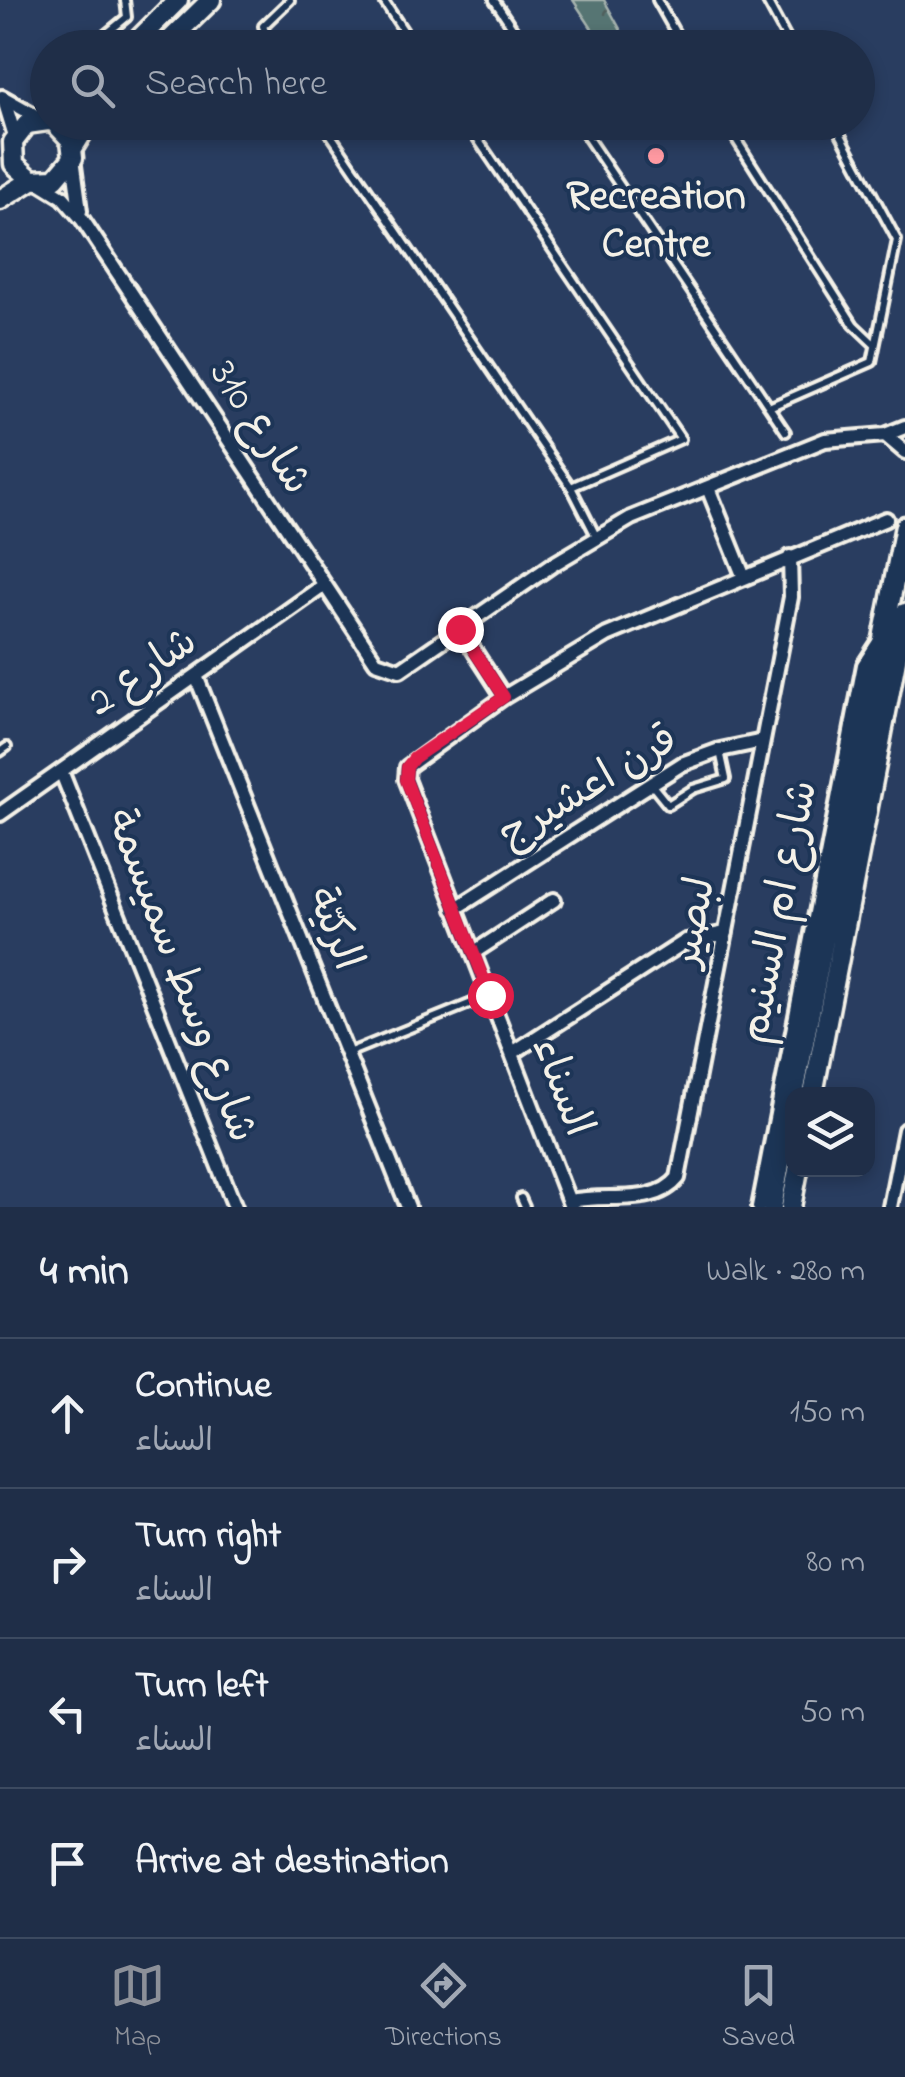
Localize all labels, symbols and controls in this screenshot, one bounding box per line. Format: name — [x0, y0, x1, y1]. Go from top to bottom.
search box — [30, 30, 875, 140]
text: Search here — [145, 57, 327, 113]
icon: search — [65, 58, 120, 113]
marker: Recreation Centre — [645, 145, 667, 167]
place label: Recreation Centre — [566, 167, 746, 276]
street label: شارع 310 — [193, 348, 325, 508]
route end — [438, 607, 484, 653]
street label: شارع 2 — [75, 613, 211, 733]
street label: قرن اعشيرج — [488, 710, 690, 866]
street label: شارع ام السنيم — [725, 775, 835, 1049]
street label: شارع وسط سميسمة — [88, 800, 272, 1152]
street label: لبصير — [656, 872, 733, 975]
street label: الركيّة — [289, 879, 377, 979]
route start — [468, 973, 514, 1019]
street label: السناء — [514, 1028, 608, 1146]
map controls — [785, 1087, 875, 1177]
button: layers — [785, 1087, 875, 1177]
text: 4 min — [40, 1242, 129, 1303]
text: Walk · 280 m — [706, 1249, 865, 1296]
text: Continue — [135, 1359, 271, 1415]
icon: ahead — [40, 1386, 95, 1441]
text: 150 m — [790, 1390, 865, 1437]
text: السناء — [135, 1419, 213, 1466]
text: Turn right — [135, 1509, 281, 1565]
icon: right — [40, 1536, 95, 1591]
text: 80 m — [806, 1540, 865, 1587]
text: السناء — [135, 1569, 213, 1616]
text: Turn left — [135, 1659, 268, 1715]
icon: left — [40, 1686, 95, 1741]
text: 50 m — [800, 1690, 865, 1737]
text: السناء — [135, 1719, 213, 1766]
text: Arrive at destination — [135, 1835, 449, 1891]
icon: arrive — [40, 1836, 95, 1891]
tab: Map — [110, 1958, 165, 2059]
tab: Directions — [385, 1958, 502, 2059]
tab: Saved — [722, 1958, 795, 2059]

